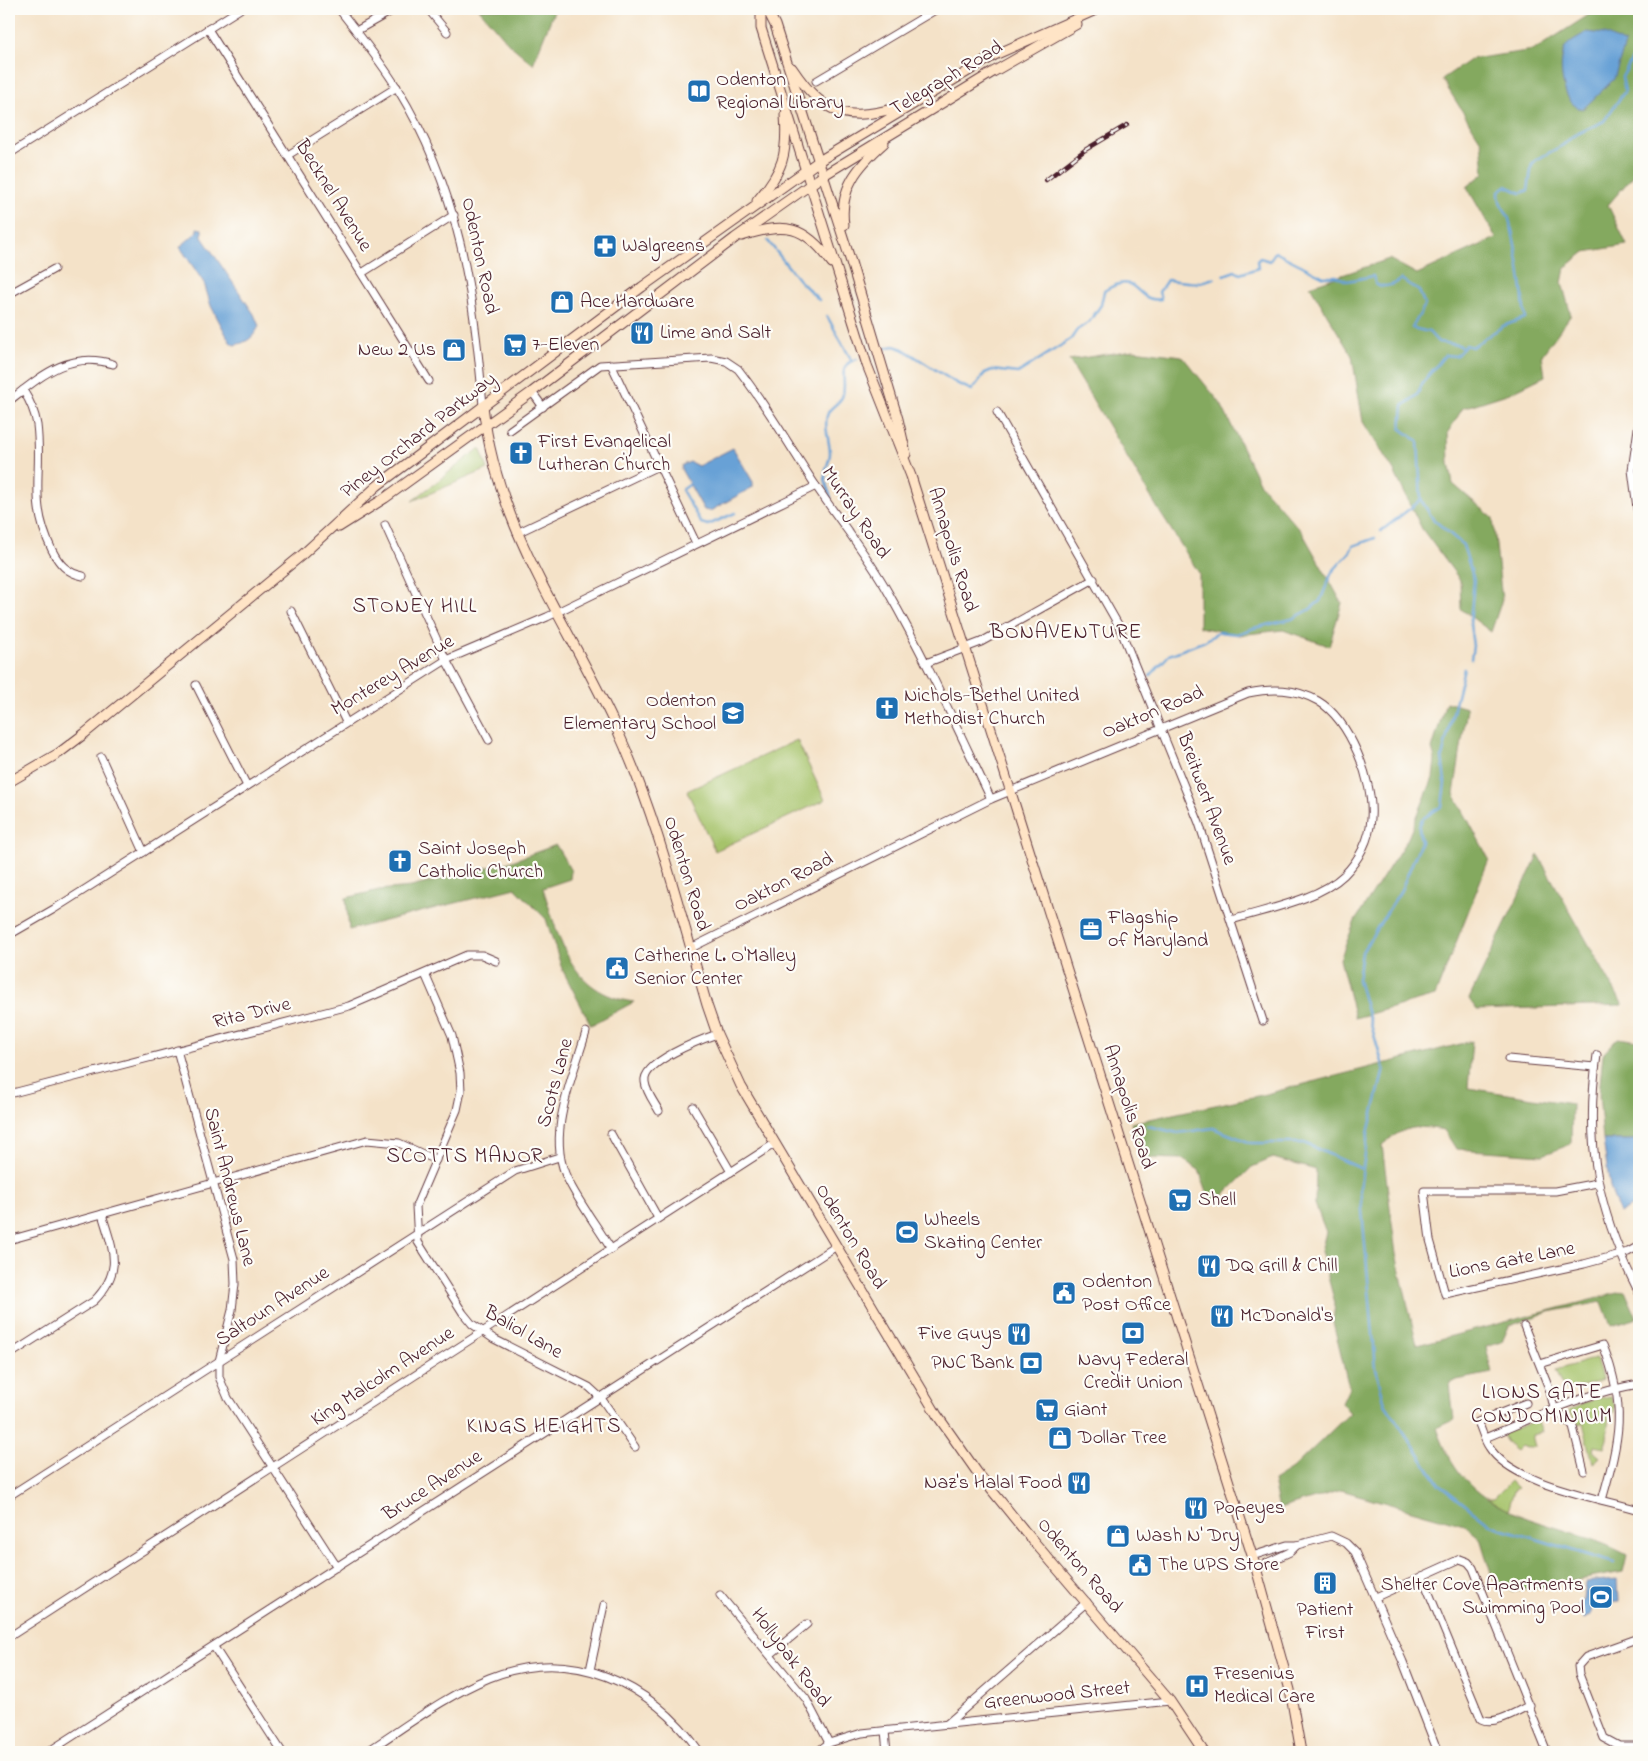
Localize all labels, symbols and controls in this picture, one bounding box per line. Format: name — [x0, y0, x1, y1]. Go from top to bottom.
street label: Telegraph Road — [885, 34, 1009, 125]
place label: Odenton Regional Library — [716, 66, 844, 119]
library icon: Odenton Regional Library — [686, 78, 712, 104]
street label: Becknel Avenue — [287, 134, 379, 258]
street label: Odenton Road — [452, 195, 506, 317]
place label: Walgreens — [622, 232, 705, 262]
pharmacy icon: Walgreens — [592, 233, 618, 259]
place label: Ace Hardware — [580, 288, 694, 317]
shop icon: Ace Hardware — [549, 289, 575, 315]
place label: Lime and Salt — [660, 319, 771, 348]
restaurant icon: Lime and Salt — [629, 320, 655, 346]
place label: 7-Eleven — [532, 331, 599, 360]
supermarket icon: 7-Eleven — [502, 332, 528, 358]
place label: New 2 Us — [358, 336, 436, 365]
shop icon: New 2 Us — [441, 337, 467, 363]
street label: Piney Orchard Parkway — [335, 366, 503, 506]
place label: First Evangelical Lutheran Church — [537, 428, 671, 480]
church icon: First Evangelical Lutheran Church — [508, 440, 534, 466]
street label: Murray Road — [813, 461, 897, 565]
street label: Annapolis Road — [919, 484, 985, 616]
district label: STONEY HILL — [353, 592, 477, 622]
district label: BONAVENTURE — [989, 618, 1142, 648]
street label: Monterey Avenue — [326, 628, 460, 724]
street label: Oakton Road — [1098, 679, 1208, 747]
place label: Nichols-Bethel United Methodist Church — [904, 682, 1079, 734]
place label: Odenton Elementary School — [563, 687, 716, 739]
church icon: Nichols-Bethel United Methodist Church — [874, 695, 900, 721]
school or university icon: Odenton Elementary School — [720, 700, 746, 726]
street label: Breitwert Avenue — [1168, 728, 1243, 869]
street label: Odenton Road — [655, 813, 717, 935]
place label: Saint Joseph Catholic Church — [418, 835, 543, 887]
street label: Oakton Road — [729, 846, 839, 920]
church icon: Saint Joseph Catholic Church — [387, 848, 413, 874]
place label: Flagship of Maryland — [1107, 904, 1208, 956]
office icon: Flagship of Maryland — [1078, 916, 1104, 942]
place label: Catherine L. O'Malley Senior Center — [634, 942, 796, 994]
public building icon: Catherine L. O'Malley Senior Center — [604, 955, 630, 981]
street label: Rita Drive — [210, 990, 294, 1038]
street label: Scots Lane — [530, 1035, 582, 1131]
street label: Annapolis Road — [1094, 1041, 1162, 1173]
street label: Saint Andrews Lane — [195, 1105, 263, 1269]
district label: SCOTTS MANOR — [387, 1142, 543, 1172]
street label: Odenton Road — [807, 1179, 893, 1295]
place label: Shell — [1198, 1186, 1236, 1215]
supermarket icon: Shell — [1167, 1187, 1193, 1213]
place label: Wheels Skating Center — [924, 1206, 1043, 1259]
sports icon: Wheels Skating Center — [894, 1219, 920, 1245]
street label: Lions Gate Lane — [1447, 1235, 1577, 1287]
place label: DQ Grill & Chill — [1225, 1252, 1338, 1281]
restaurant icon: DQ Grill & Chill — [1196, 1253, 1222, 1279]
street label: Saltoun Avenue — [211, 1259, 336, 1355]
place label: Odenton Post Office — [1082, 1268, 1171, 1320]
public building icon: Odenton Post Office — [1051, 1280, 1077, 1306]
street label: Baliol Lane — [477, 1298, 568, 1367]
place label: McDonald's — [1240, 1302, 1334, 1331]
restaurant icon: McDonald's — [1209, 1303, 1235, 1329]
street label: King Malcolm Avenue — [306, 1320, 461, 1435]
place label: Five Guys — [917, 1320, 1002, 1349]
bank icon: Navy Federal Credit Union — [1120, 1320, 1146, 1346]
restaurant icon: Five Guys — [1006, 1321, 1032, 1347]
place label: Navy Federal Credit Union — [1078, 1346, 1188, 1398]
place label: PNC Bank — [931, 1349, 1014, 1378]
bank icon: PNC Bank — [1018, 1350, 1044, 1376]
district label: LIONS GATE CONDOMINIUM — [1471, 1378, 1613, 1432]
place label: Giant — [1064, 1396, 1108, 1425]
supermarket icon: Giant — [1034, 1397, 1060, 1423]
district label: KINGS HEIGHTS — [467, 1412, 621, 1442]
place label: Dollar Tree — [1077, 1424, 1167, 1453]
shop icon: Dollar Tree — [1047, 1425, 1073, 1451]
street label: Bruce Avenue — [377, 1443, 489, 1530]
place label: Naz's Halal Food — [924, 1469, 1062, 1498]
restaurant icon: Naz's Halal Food — [1066, 1470, 1092, 1496]
place label: Popeyes — [1214, 1494, 1285, 1523]
restaurant icon: Popeyes — [1183, 1495, 1209, 1521]
street label: Odenton Road — [1029, 1512, 1129, 1620]
place label: Wash N' Dry — [1136, 1522, 1240, 1551]
shop icon: Wash N' Dry — [1105, 1523, 1131, 1549]
place label: The UPS Store — [1158, 1551, 1279, 1580]
public building icon: The UPS Store — [1127, 1552, 1153, 1578]
building icon: Patient First — [1312, 1570, 1338, 1596]
place label: Shelter Cove Apartments Swimming Pool — [1381, 1571, 1584, 1624]
sports icon: Shelter Cove Apartments Swimming Pool — [1588, 1584, 1614, 1610]
place label: Patient First — [1296, 1596, 1354, 1648]
street label: Hollyoak Road — [743, 1602, 837, 1714]
place label: Fresenius Medical Care — [1213, 1660, 1315, 1712]
hospital icon: Fresenius Medical Care — [1184, 1673, 1210, 1699]
street label: Greenwood Street — [982, 1674, 1132, 1718]

